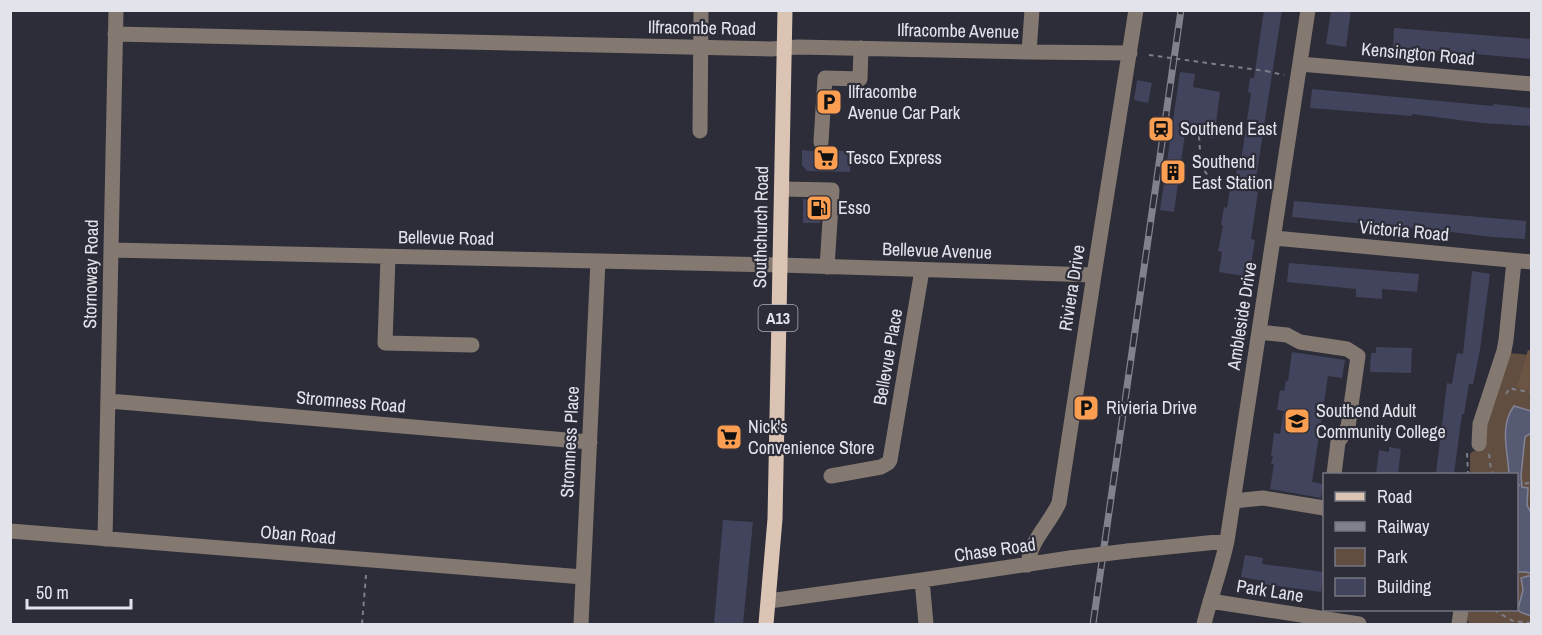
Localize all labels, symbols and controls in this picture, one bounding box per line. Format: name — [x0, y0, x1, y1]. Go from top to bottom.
street label: Ilfracombe Road — [648, 14, 756, 41]
street label: Ilfracombe Avenue — [897, 17, 1019, 44]
street label: Kensington Road — [1360, 36, 1476, 71]
place label: Ilfracombe Avenue Car Park — [847, 79, 961, 125]
parking icon: Ilfracombe Avenue Car Park — [814, 87, 844, 117]
station icon: Southend East — [1146, 114, 1176, 144]
place label: Southend East — [1180, 116, 1277, 141]
supermarket icon: Tesco Express — [811, 143, 841, 173]
place label: Tesco Express — [846, 145, 942, 170]
place label: Southend East Station — [1192, 149, 1272, 195]
building icon: Southend East Station — [1158, 157, 1188, 187]
street label: Southchurch Road — [747, 166, 774, 288]
fuel station icon: Esso — [804, 193, 834, 223]
place label: Esso — [838, 195, 871, 220]
street label: Victoria Road — [1358, 214, 1450, 247]
street label: Stornoway Road — [77, 219, 104, 329]
street label: Bellevue Road — [398, 224, 494, 251]
street label: Bellevue Avenue — [882, 236, 992, 265]
street label: Riviera Drive — [1052, 243, 1091, 333]
street label: Ambleside Drive — [1220, 260, 1262, 373]
road number: A13 — [758, 305, 798, 331]
street label: Bellevue Place — [867, 307, 908, 407]
street label: Stromness Road — [295, 384, 407, 419]
street label: Stromness Place — [554, 386, 585, 498]
parking icon: Rivieria Drive — [1071, 393, 1101, 423]
place label: Rivieria Drive — [1106, 395, 1197, 420]
place label: Southend Adult Community College — [1316, 398, 1446, 444]
school or university icon: Southend Adult Community College — [1282, 406, 1312, 436]
place label: Nick's Convenience Store — [748, 414, 874, 460]
supermarket icon: Nick's Convenience Store — [714, 422, 744, 452]
legend — [1323, 473, 1518, 611]
text: Road — [1377, 484, 1412, 509]
text: Railway — [1377, 514, 1430, 539]
street label: Oban Road — [259, 519, 337, 550]
street label: Chase Road — [953, 531, 1037, 568]
text: Park — [1377, 544, 1408, 569]
scale bar — [27, 572, 130, 610]
street label: Park Lane — [1235, 573, 1305, 608]
text: Building — [1377, 574, 1432, 599]
text: 50 m — [36, 580, 69, 605]

